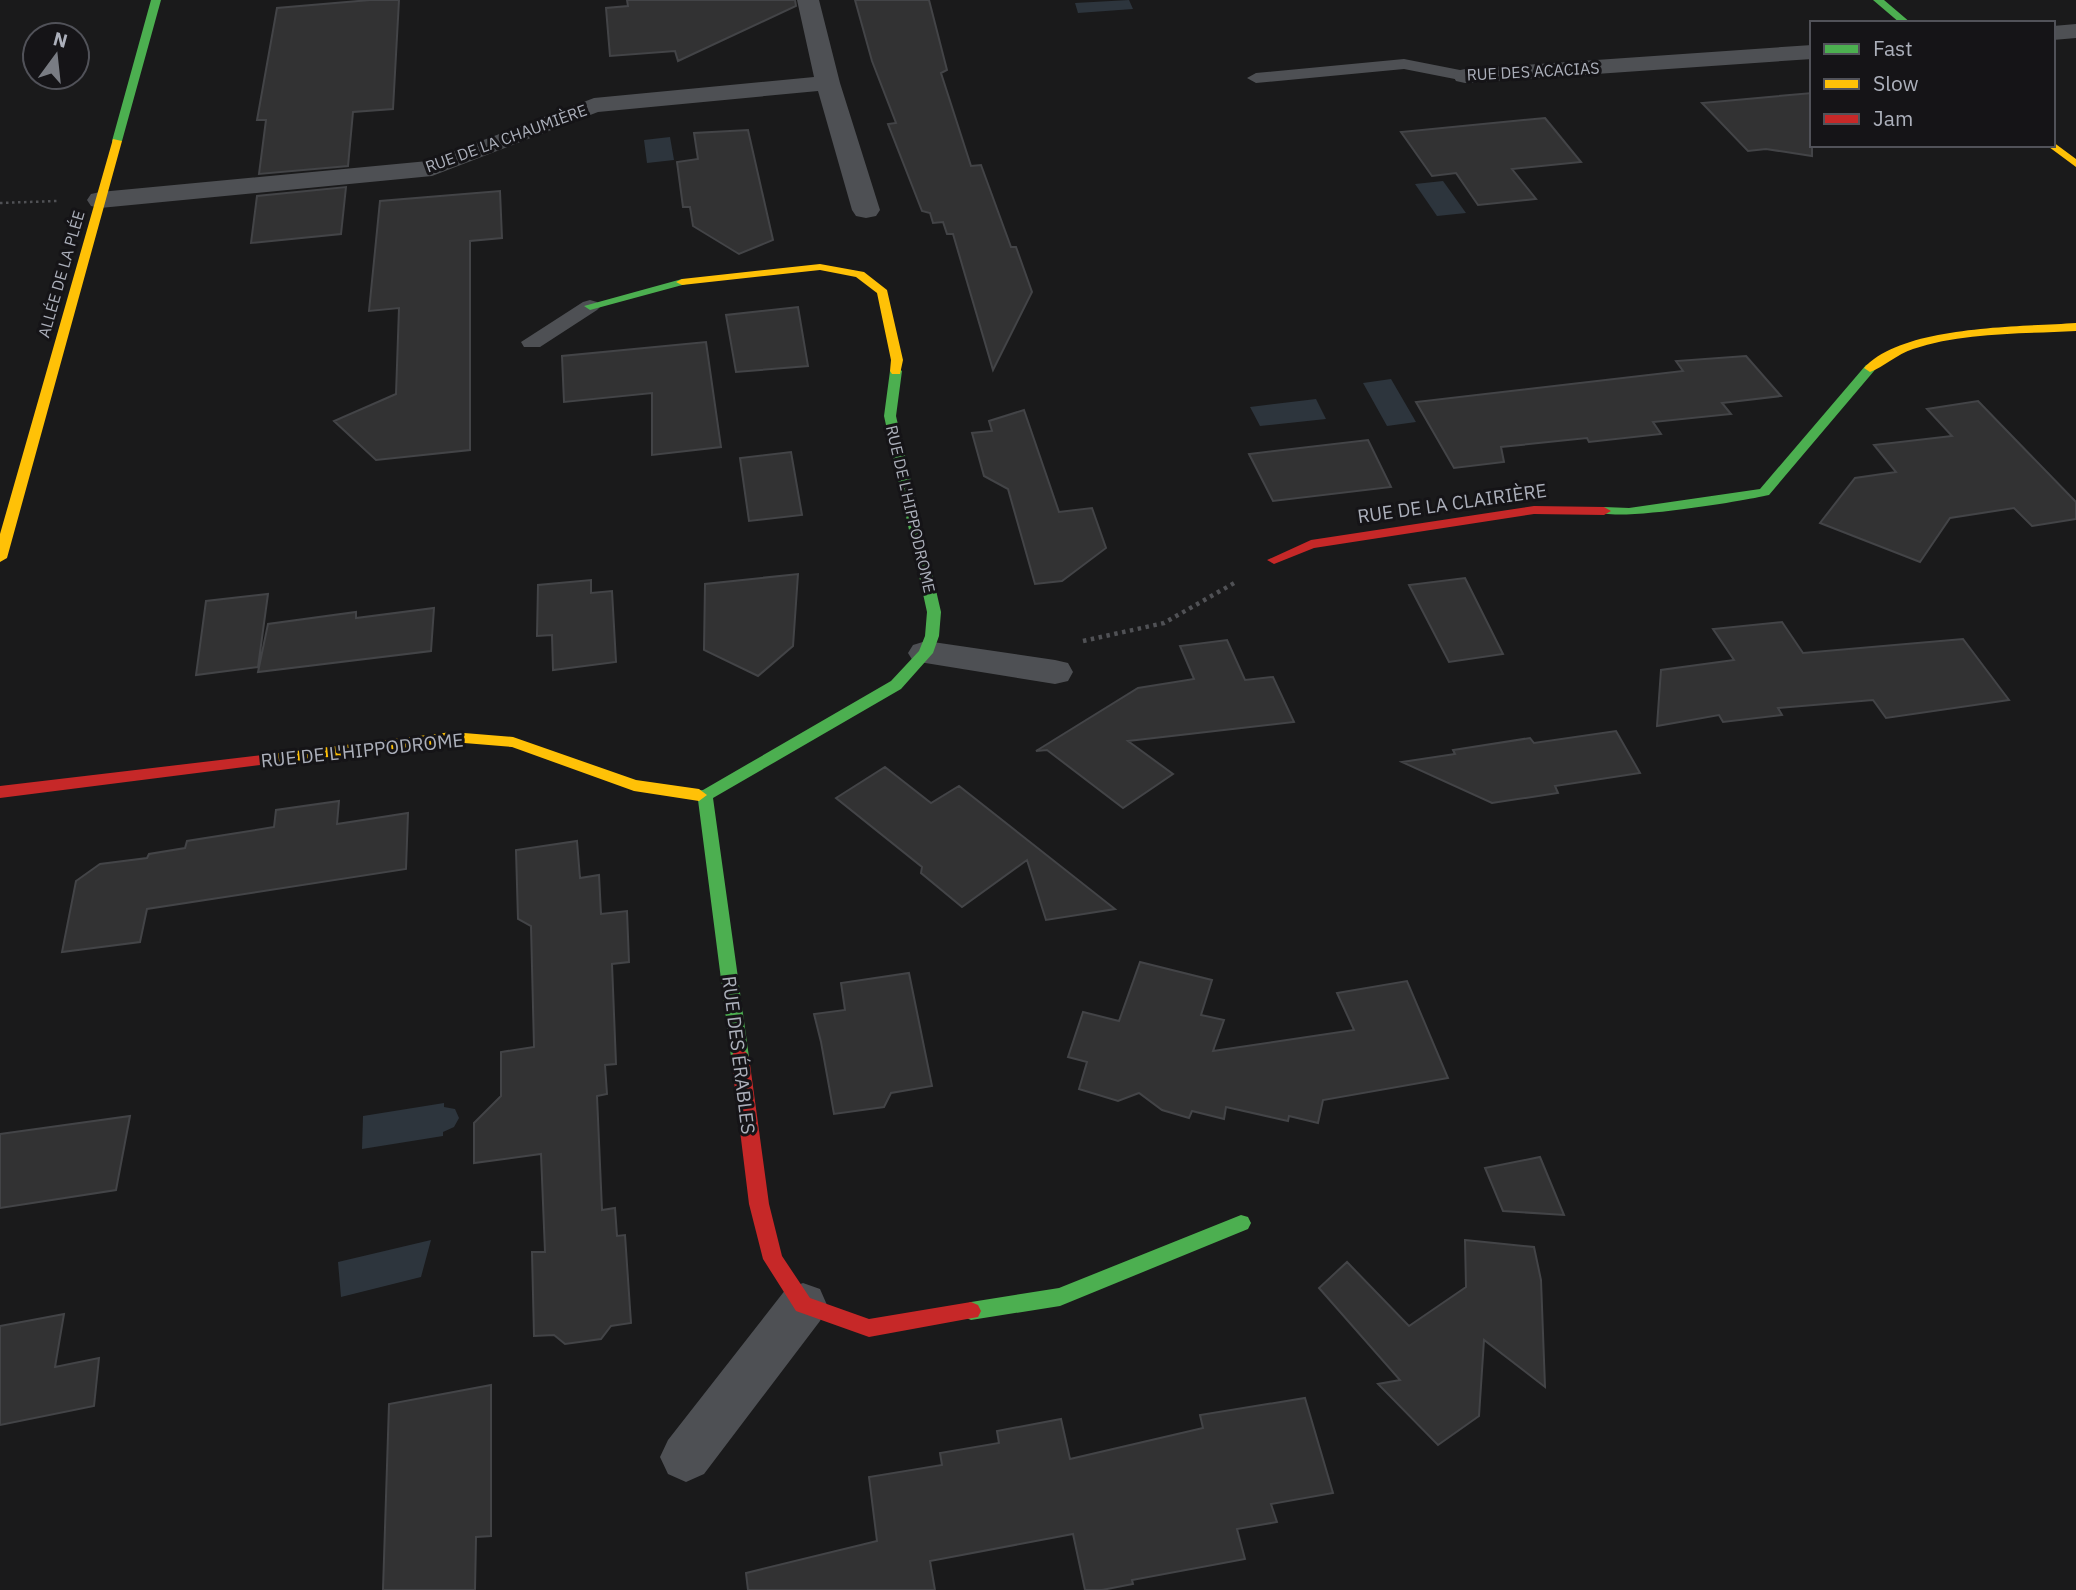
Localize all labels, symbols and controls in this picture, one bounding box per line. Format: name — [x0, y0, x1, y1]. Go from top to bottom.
north arrow — [21, 21, 91, 91]
legend — [1810, 21, 2055, 147]
text: N — [51, 26, 70, 53]
text: Fast — [1873, 34, 1913, 62]
street label: RUE DES ACACIAS — [1466, 58, 1600, 84]
text: Slow — [1873, 69, 1919, 97]
street label: RUE DE LA CHAUMIÈRE — [422, 98, 590, 177]
text: Jam — [1873, 104, 1913, 132]
street label: ALLÉE DE LA PLÉE — [32, 208, 89, 340]
street label: RUE DE L'HIPPODROME — [882, 423, 940, 595]
street label: RUE DE LA CLAIRIÈRE — [1356, 478, 1548, 528]
street label: RUE DE L'HIPPODROME — [259, 727, 465, 773]
street label: RUE DES ÉRABLES — [717, 975, 761, 1135]

